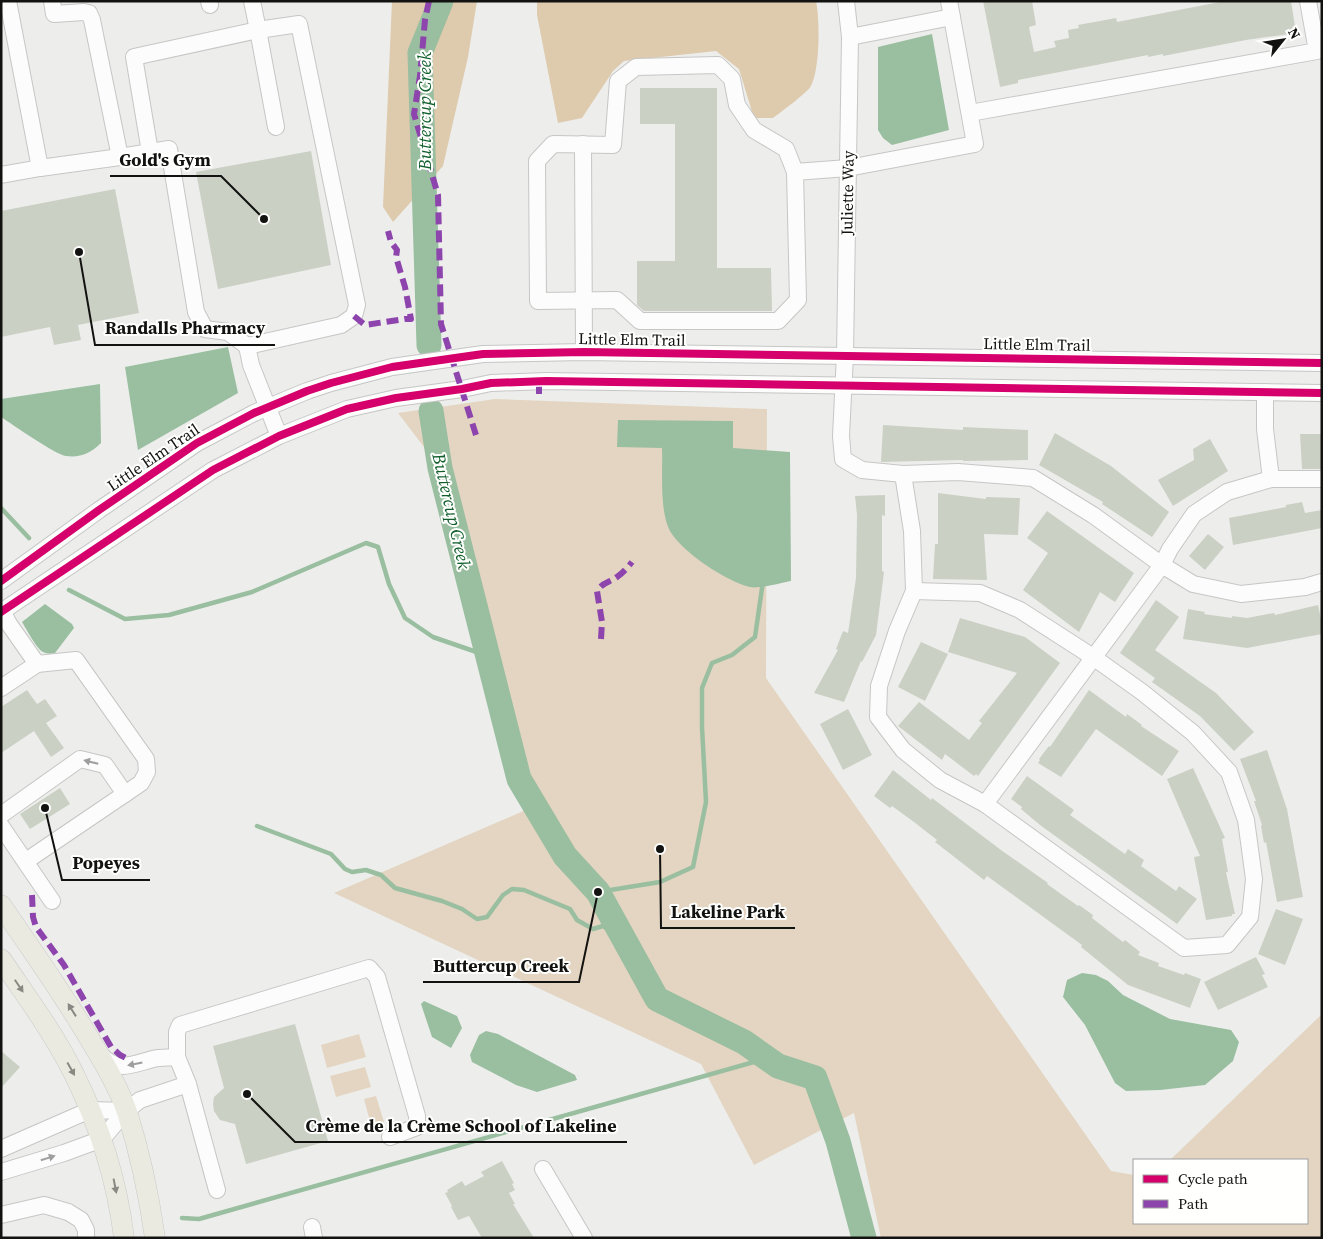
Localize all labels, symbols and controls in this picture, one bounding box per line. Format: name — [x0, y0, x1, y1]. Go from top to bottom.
north arrow — [1258, 15, 1308, 65]
text: N — [1283, 24, 1305, 43]
water label: Buttercup Creek — [412, 51, 437, 171]
callout: Gold's Gym — [110, 143, 221, 176]
text: Gold's Gym — [119, 147, 211, 172]
street label: Juliette Way — [835, 150, 859, 237]
callout: Randalls Pharmacy — [95, 312, 275, 345]
text: Randalls Pharmacy — [105, 315, 266, 340]
street label: Little Elm Trail — [578, 327, 686, 351]
street label: Little Elm Trail — [983, 332, 1091, 356]
street label: Little Elm Trail — [102, 418, 204, 496]
water label: Buttercup Creek — [426, 450, 478, 572]
one-way arrow — [84, 758, 99, 766]
callout: Popeyes — [62, 847, 150, 880]
text: Popeyes — [72, 850, 140, 875]
callout: Lakeline Park — [661, 895, 795, 928]
text: Lakeline Park — [671, 899, 785, 924]
callout: Buttercup Creek — [423, 949, 579, 982]
text: Buttercup Creek — [433, 953, 569, 978]
one-way arrow — [14, 979, 24, 992]
one-way arrow — [68, 1003, 77, 1017]
one-way arrow — [127, 1060, 142, 1068]
one-way arrow — [66, 1062, 75, 1075]
callout: Crème de la Crème School of Lakeline — [295, 1109, 627, 1142]
text: Crème de la Crème School of Lakeline — [305, 1113, 617, 1138]
one-way arrow — [41, 1153, 56, 1161]
legend — [1133, 1159, 1308, 1224]
text: Cycle path — [1178, 1168, 1248, 1189]
one-way arrow — [111, 1178, 119, 1194]
text: Path — [1178, 1193, 1208, 1214]

